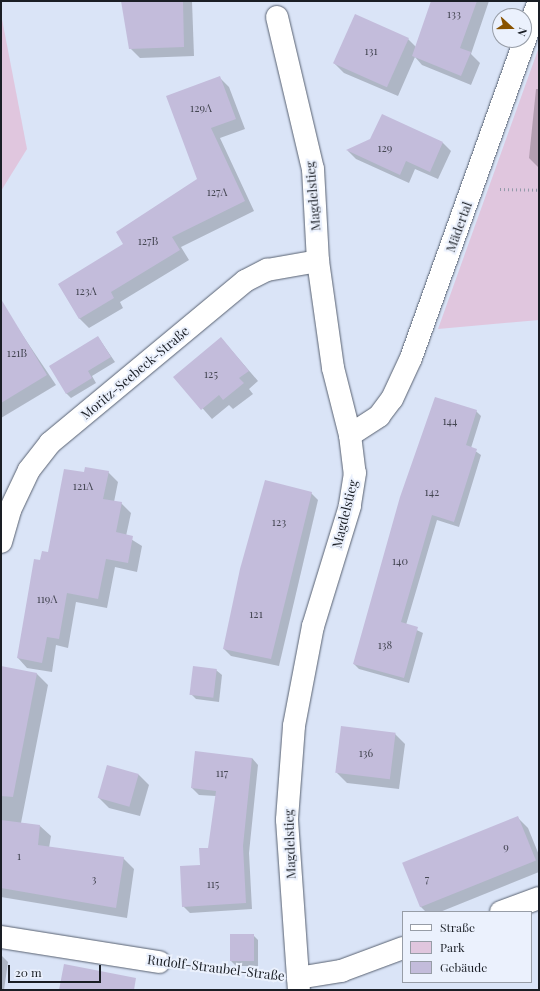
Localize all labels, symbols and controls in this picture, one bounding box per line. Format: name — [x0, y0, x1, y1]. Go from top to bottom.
house number: 133 — [447, 7, 461, 21]
north arrow — [492, 8, 532, 48]
text: N — [514, 26, 531, 39]
house number: 131 — [365, 44, 377, 58]
house number: 129A — [190, 101, 212, 115]
house number: 129 — [378, 141, 392, 155]
street label: Magdelstieg — [302, 160, 324, 232]
house number: 127A — [207, 185, 227, 199]
street label: Mädertal — [443, 200, 475, 254]
house number: 127B — [138, 234, 158, 248]
house number: 123A — [75, 284, 97, 298]
street label: Moritz-Seebeck-Straße — [78, 323, 192, 423]
house number: 121B — [7, 346, 27, 360]
house number: 125 — [204, 367, 218, 381]
house number: 144 — [443, 414, 457, 428]
street label: Magdelstieg — [329, 478, 361, 550]
house number: 121A — [73, 479, 93, 493]
house number: 142 — [425, 485, 439, 499]
house number: 123 — [272, 515, 286, 529]
house number: 140 — [392, 554, 408, 568]
house number: 119A — [37, 592, 57, 606]
house number: 121 — [249, 607, 263, 621]
house number: 138 — [378, 638, 392, 652]
house number: 136 — [359, 746, 373, 760]
house number: 117 — [216, 766, 228, 780]
street label: Magdelstieg — [281, 809, 299, 879]
house number: 9 — [503, 840, 509, 854]
house number: 1 — [17, 849, 21, 863]
house number: 3 — [92, 872, 96, 886]
house number: 7 — [425, 872, 429, 886]
house number: 115 — [207, 877, 219, 891]
legend — [402, 911, 532, 983]
text: Straße — [440, 919, 475, 935]
text: Park — [440, 939, 465, 955]
street label: Rudolf-Straubel-Straße — [146, 952, 286, 984]
scale bar — [10, 957, 103, 983]
text: Gebäude — [440, 959, 487, 975]
text: 20 m — [15, 964, 42, 980]

